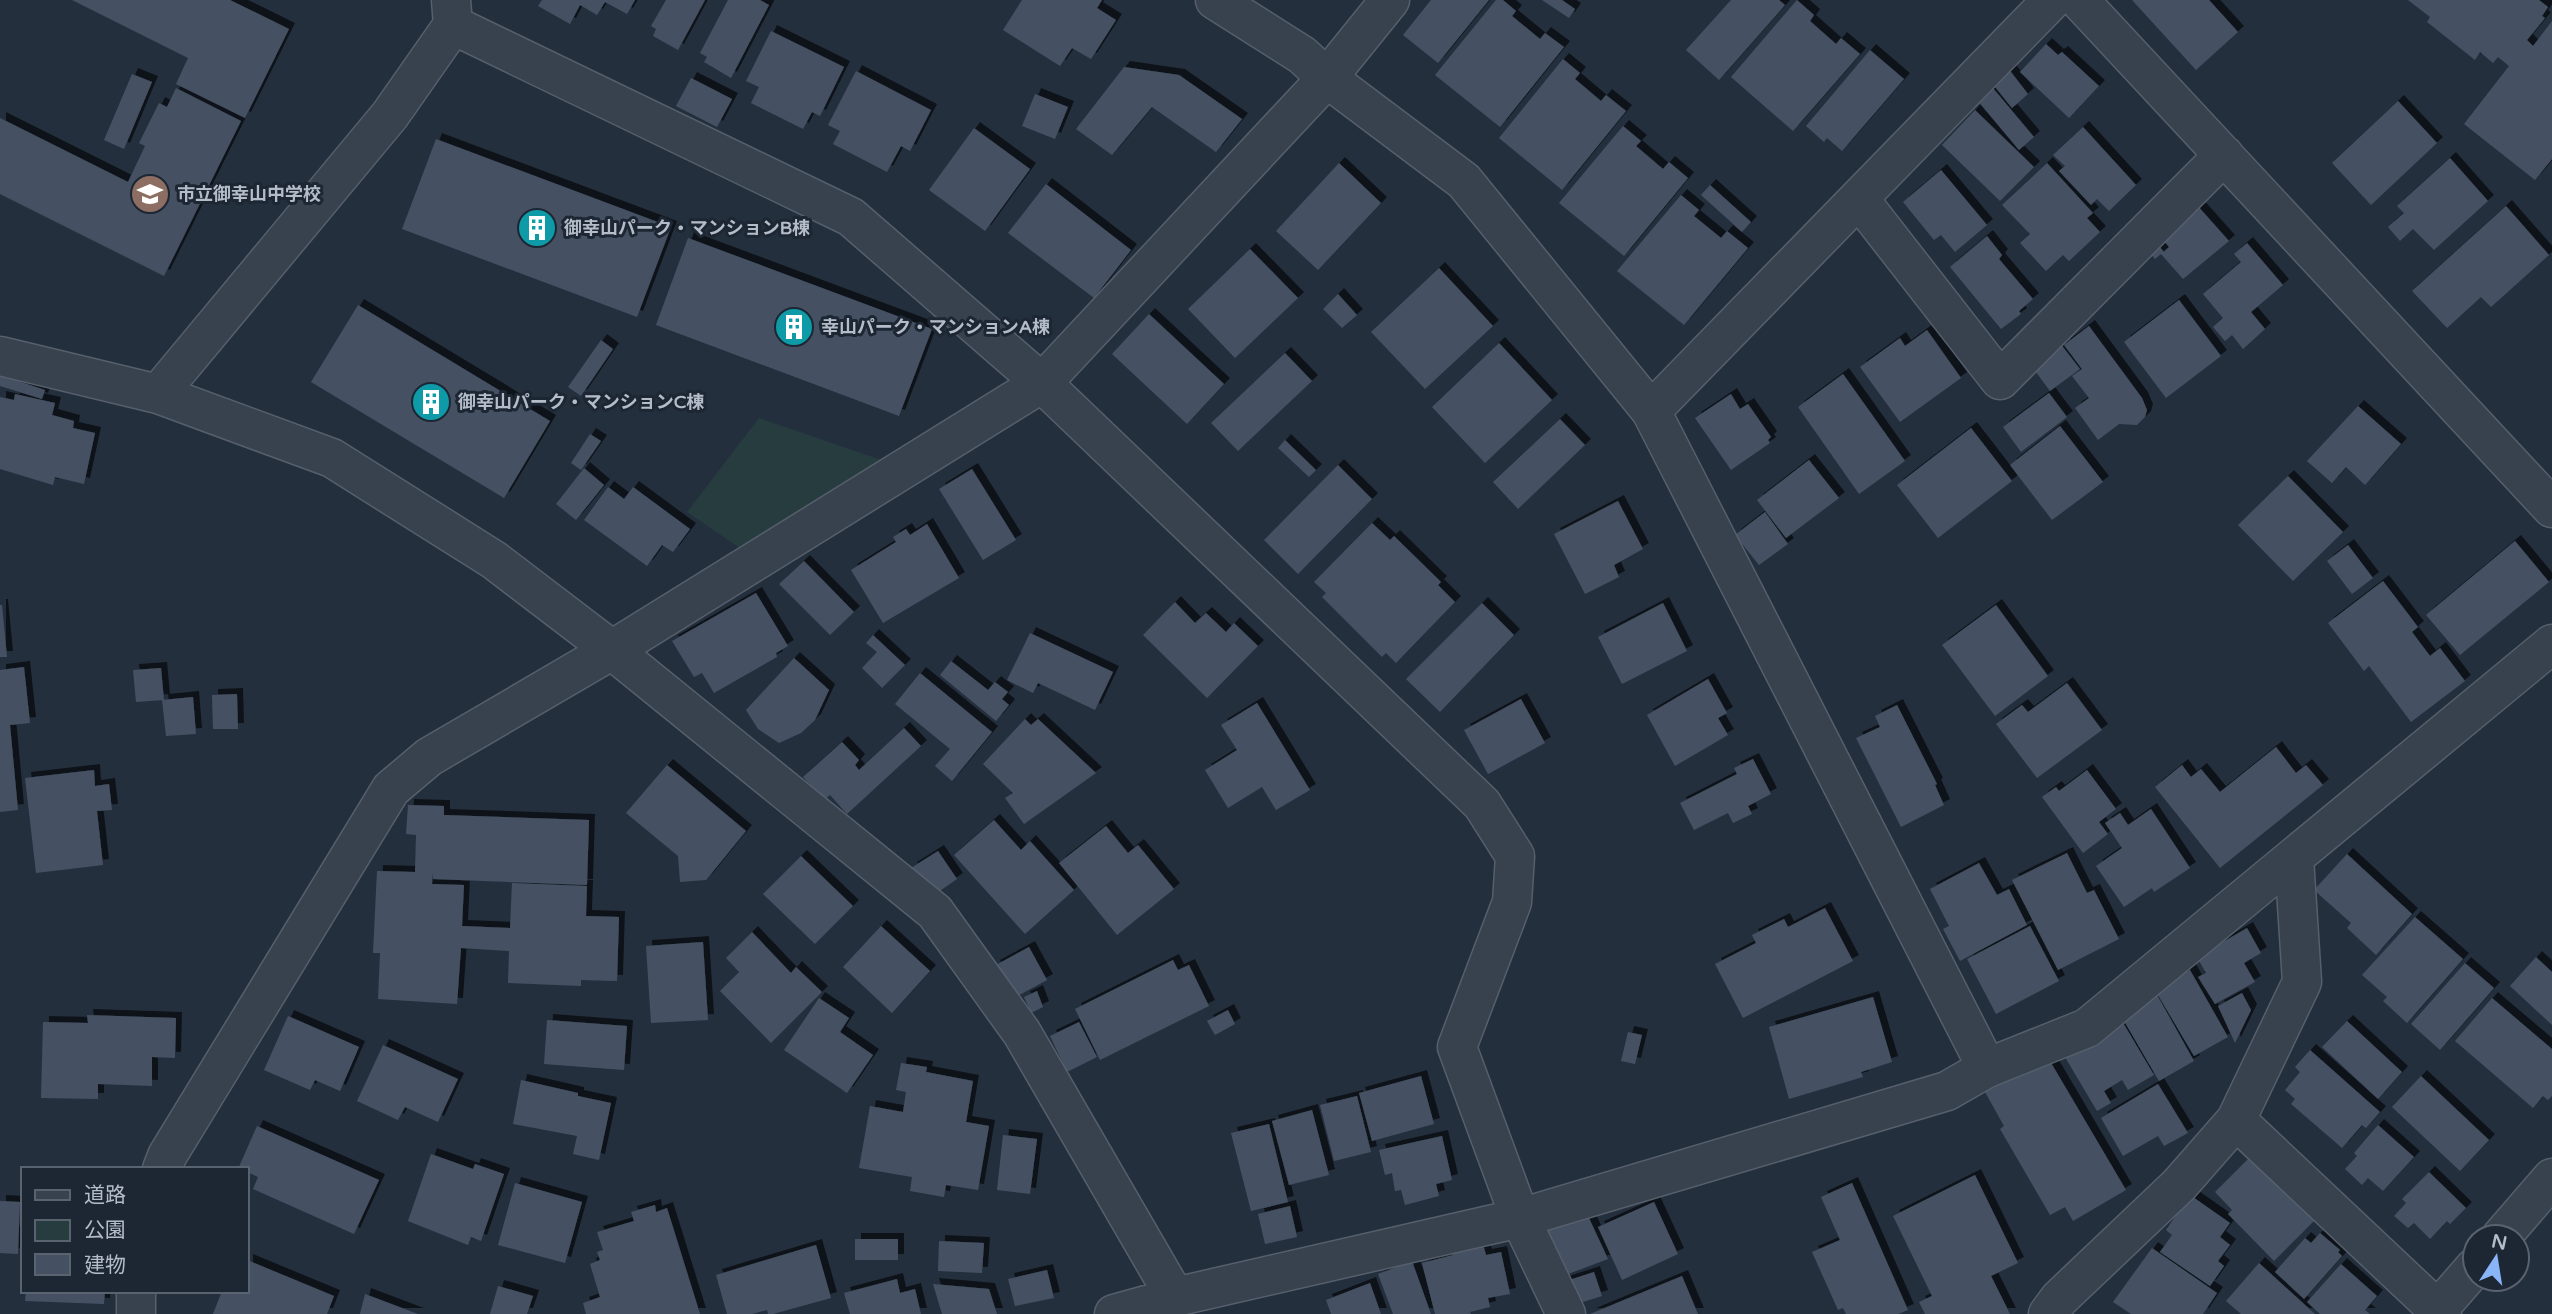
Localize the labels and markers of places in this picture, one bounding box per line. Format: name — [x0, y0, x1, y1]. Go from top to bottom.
school or university icon: 市立御幸山中学校 — [129, 173, 171, 215]
place label: 市立御幸山中学校 — [177, 183, 321, 205]
building icon: 御幸山パーク・マンションB棟 — [516, 207, 558, 249]
place label: 御幸山パーク・マンションB棟 — [563, 217, 810, 239]
building icon: 幸山パーク・マンションA棟 — [773, 306, 815, 348]
place label: 幸山パーク・マンションA棟 — [821, 316, 1050, 338]
building icon: 御幸山パーク・マンションC棟 — [410, 381, 452, 423]
place label: 御幸山パーク・マンションC棟 — [457, 391, 704, 413]

